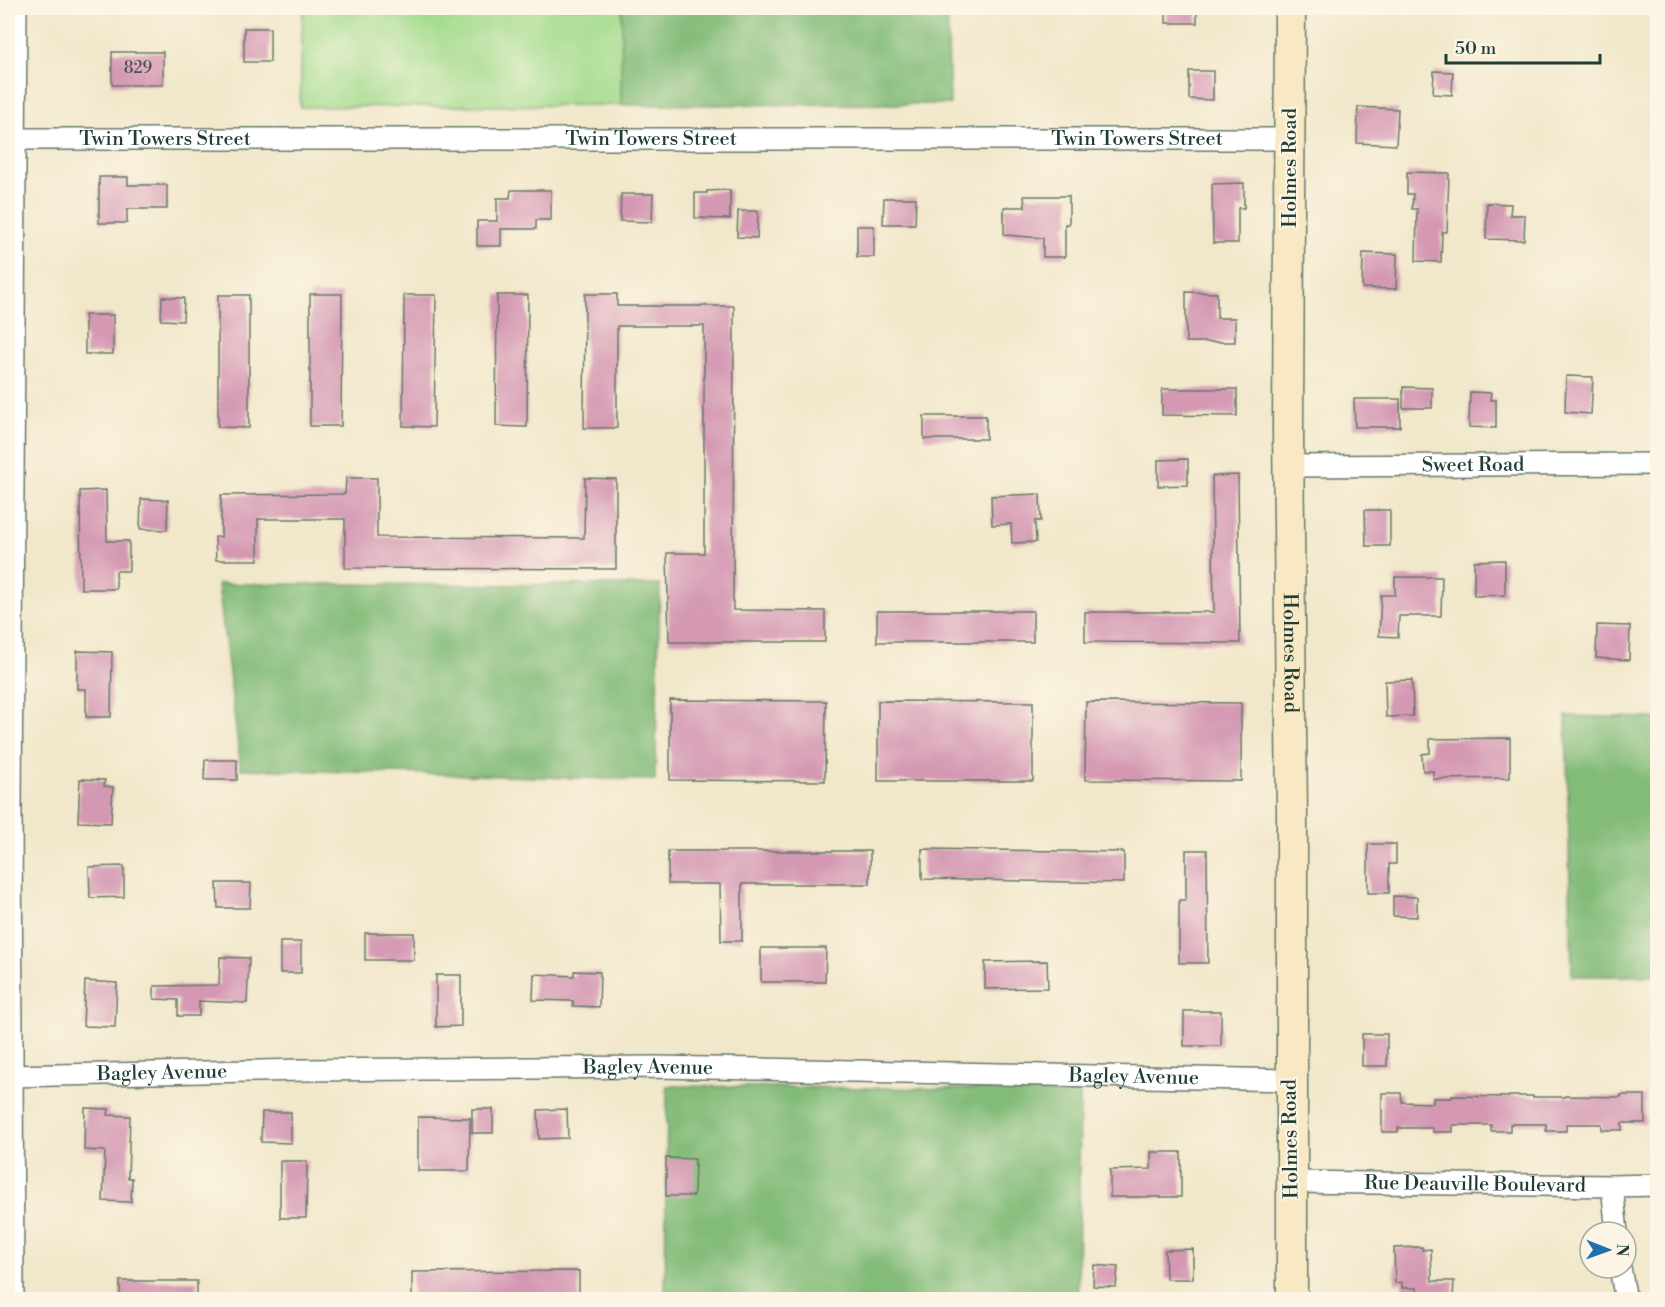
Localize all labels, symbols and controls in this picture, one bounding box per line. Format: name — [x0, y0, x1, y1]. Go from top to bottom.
scale bar — [1446, 27, 1600, 65]
text: 50 m — [1455, 37, 1497, 60]
house number: 829 — [124, 58, 153, 78]
street label: Holmes Road — [1278, 107, 1303, 228]
street label: Twin Towers Street — [79, 127, 251, 152]
street label: Twin Towers Street — [565, 127, 737, 152]
street label: Twin Towers Street — [1051, 127, 1223, 152]
street label: Sweet Road — [1422, 452, 1525, 478]
street label: Holmes Road — [1277, 593, 1303, 714]
street label: Bagley Avenue — [582, 1054, 713, 1081]
street label: Bagley Avenue — [96, 1059, 227, 1087]
street label: Bagley Avenue — [1067, 1063, 1199, 1091]
street label: Holmes Road — [1277, 1078, 1305, 1199]
street label: Rue Deauville Boulevard — [1364, 1170, 1587, 1198]
north arrow — [1578, 1220, 1638, 1280]
text: N — [1612, 1244, 1632, 1257]

